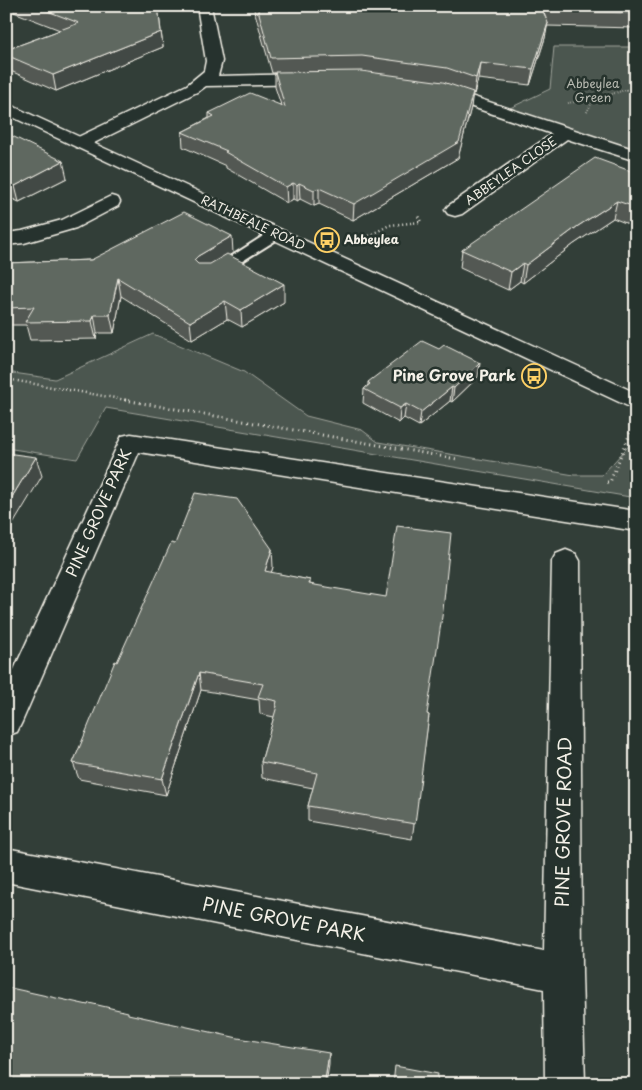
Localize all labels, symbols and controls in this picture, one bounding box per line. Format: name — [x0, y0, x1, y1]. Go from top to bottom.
park label: Abbeylea Green — [566, 74, 620, 106]
street label: ABBEYLEA CLOSE — [461, 132, 560, 209]
street label: RATHBEALE ROAD — [198, 190, 308, 254]
bus stop icon: Abbeylea — [314, 227, 340, 253]
place label: Abbeylea — [344, 230, 399, 248]
place label: Pine Grove Park — [393, 363, 516, 386]
bus stop icon: Pine Grove Park — [521, 363, 547, 389]
street label: PINE GROVE PARK — [59, 445, 136, 580]
street label: PINE GROVE ROAD — [548, 737, 577, 907]
street label: PINE GROVE PARK — [200, 889, 368, 948]

